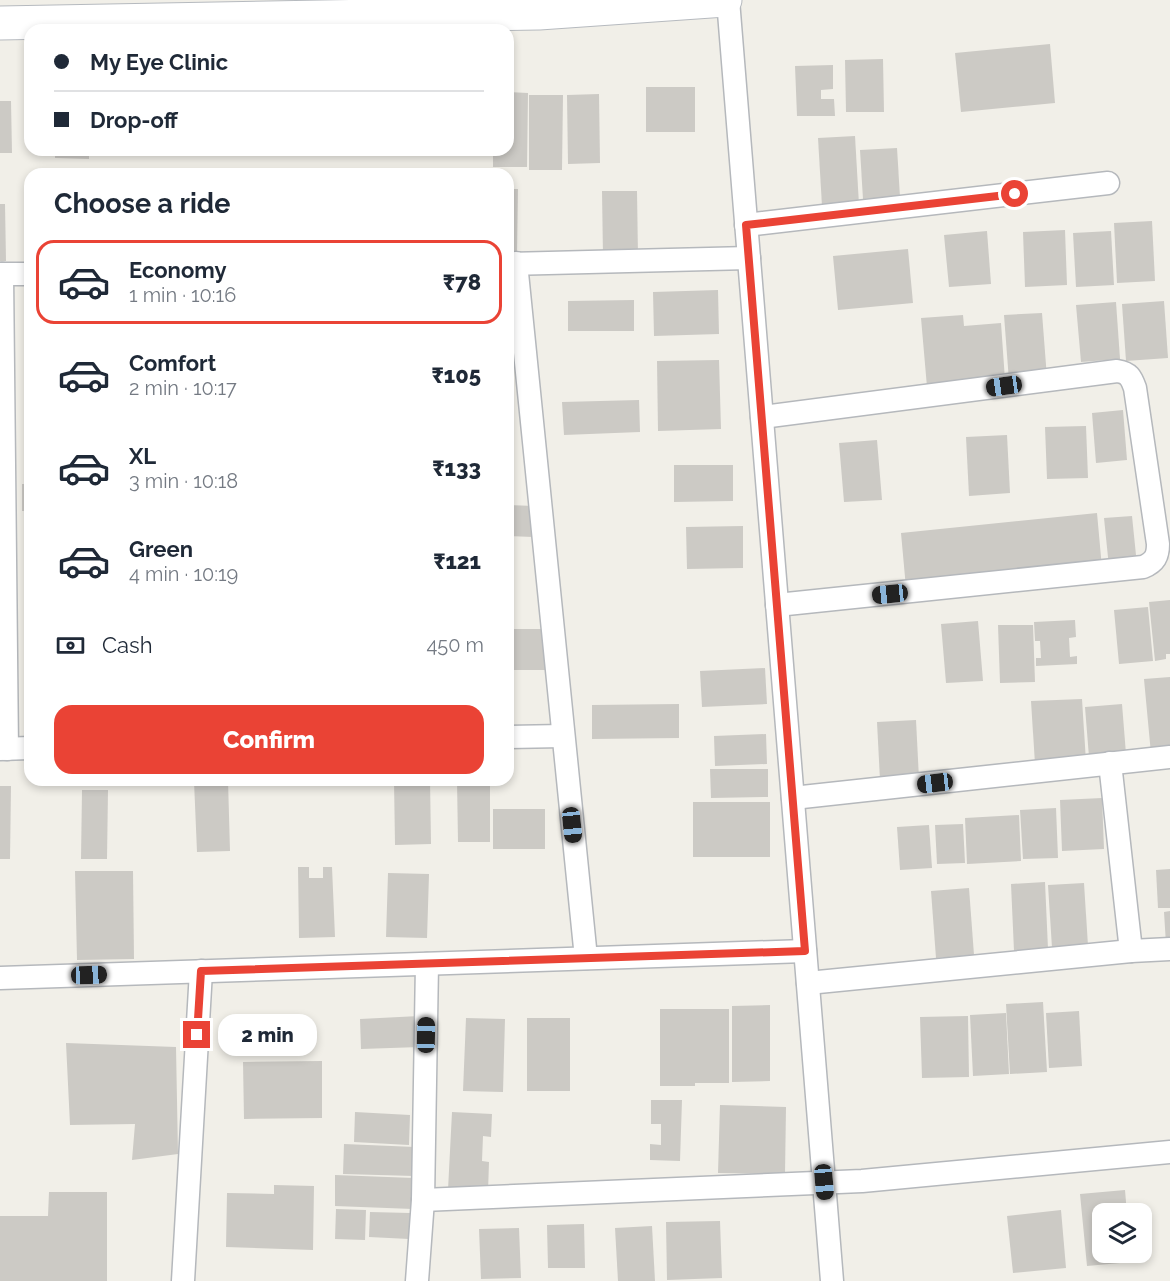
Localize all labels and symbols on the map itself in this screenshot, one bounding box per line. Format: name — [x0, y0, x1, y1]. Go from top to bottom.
route start — [1001, 180, 1028, 207]
car — [985, 375, 1023, 397]
car — [871, 583, 909, 605]
car — [916, 772, 954, 794]
car — [561, 806, 583, 844]
car — [71, 965, 107, 985]
callout: 2 min — [218, 1014, 317, 1056]
car — [417, 1017, 435, 1053]
route end — [183, 1021, 210, 1048]
car — [813, 1163, 835, 1201]

